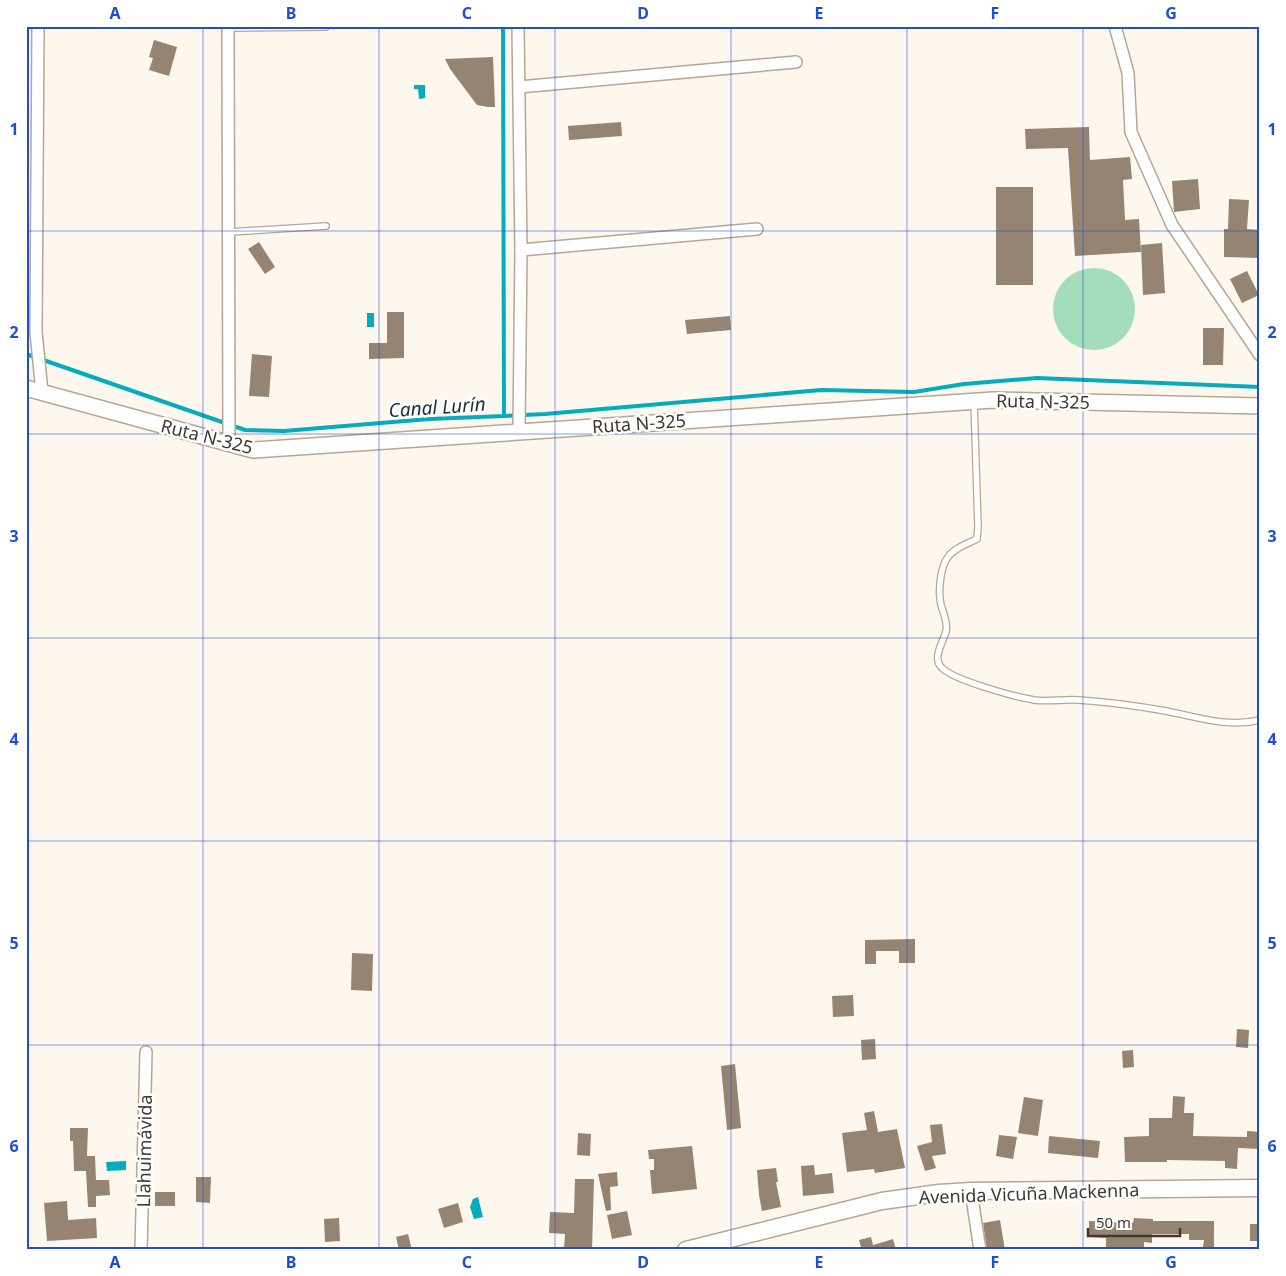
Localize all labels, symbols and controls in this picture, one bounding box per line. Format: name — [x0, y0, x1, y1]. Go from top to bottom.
text: A — [109, 2, 121, 24]
text: B — [286, 2, 296, 24]
text: C — [462, 2, 472, 24]
text: D — [637, 2, 649, 24]
text: E — [815, 2, 824, 24]
text: F — [991, 2, 999, 24]
text: G — [1165, 2, 1177, 24]
text: 1 — [9, 118, 19, 140]
text: 1 — [1267, 118, 1277, 140]
text: 2 — [9, 321, 19, 343]
text: 2 — [1267, 321, 1277, 343]
street label: Ruta N-325 — [996, 388, 1090, 414]
water label: Canal Lurín — [388, 391, 486, 423]
street label: Ruta N-325 — [591, 408, 687, 438]
street label: Ruta N-325 — [159, 413, 255, 459]
text: 3 — [9, 525, 19, 547]
text: 3 — [1267, 525, 1277, 547]
text: 4 — [9, 728, 19, 750]
text: 4 — [1267, 728, 1277, 750]
text: 5 — [9, 932, 19, 954]
text: 5 — [1267, 932, 1277, 954]
street label: Llahuimávida — [131, 1094, 157, 1208]
text: 6 — [9, 1135, 19, 1157]
text: 6 — [1267, 1135, 1277, 1157]
street label: Avenida Vicuña Mackenna — [918, 1177, 1140, 1209]
scale bar — [1088, 1206, 1181, 1238]
text: 50 m — [1096, 1212, 1131, 1232]
text: A — [109, 1251, 121, 1273]
text: B — [286, 1251, 296, 1273]
text: C — [462, 1251, 472, 1273]
text: D — [637, 1251, 649, 1273]
text: E — [815, 1251, 824, 1273]
text: F — [991, 1251, 999, 1273]
text: G — [1165, 1251, 1177, 1273]

